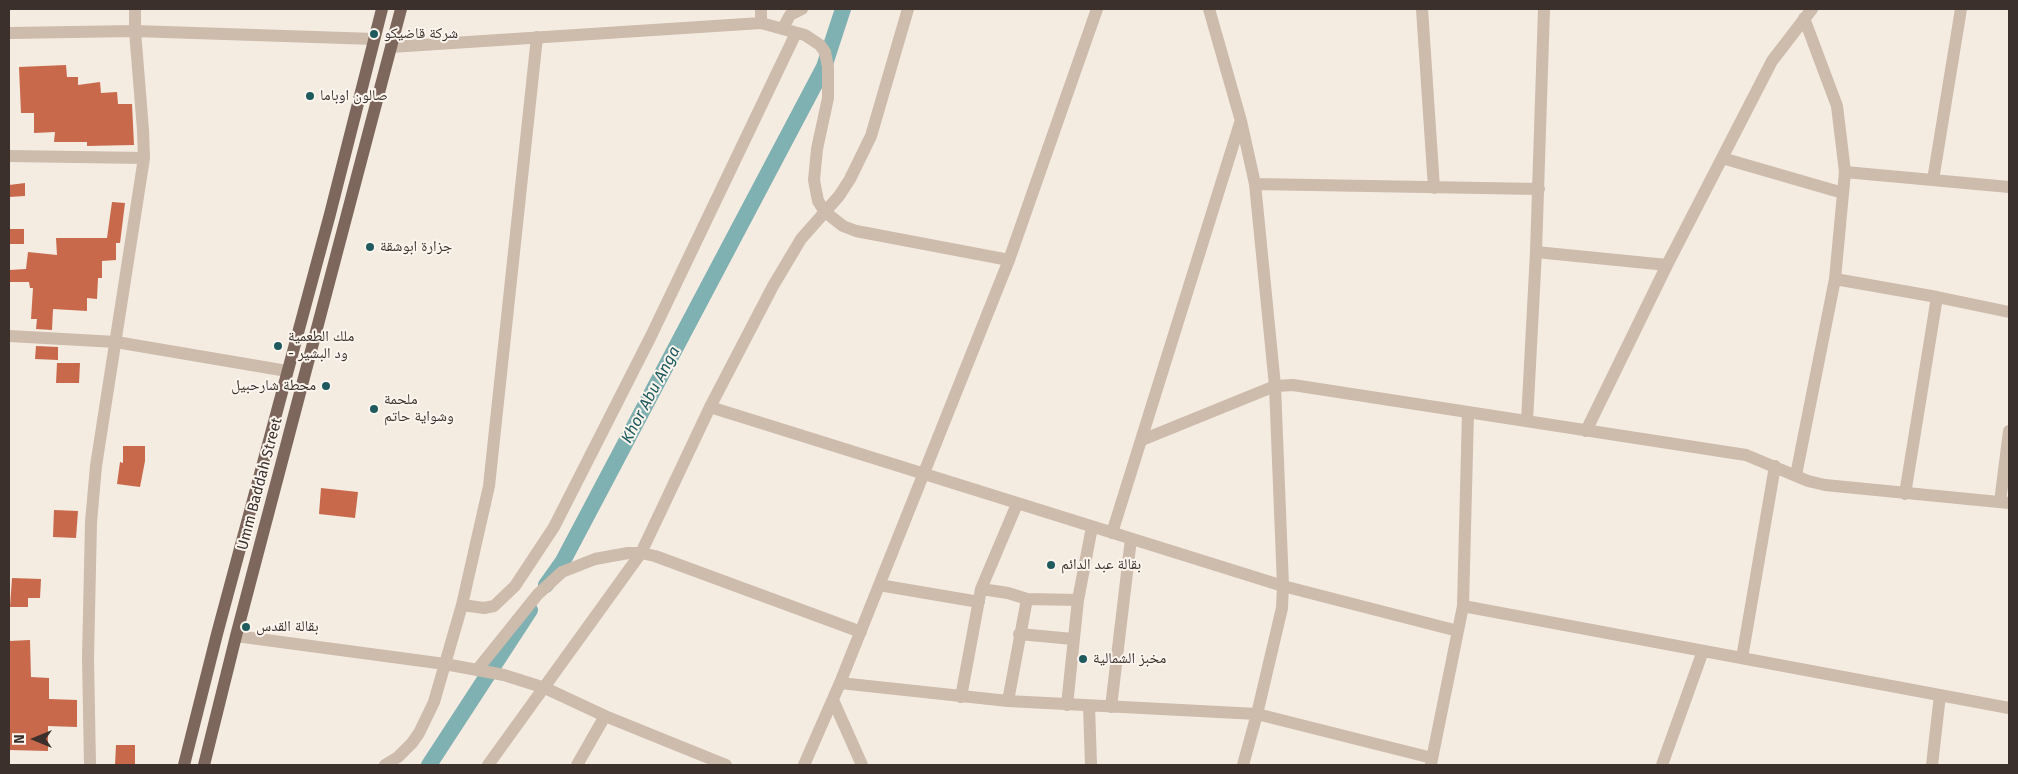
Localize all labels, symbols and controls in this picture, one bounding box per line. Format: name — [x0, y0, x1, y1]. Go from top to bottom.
place label: شركة قاضيكو — [384, 25, 458, 43]
marker: شركة قاضيكو — [368, 28, 380, 40]
place label: صالون اوباما — [320, 87, 388, 105]
marker: صالون اوباما — [304, 90, 316, 102]
place label: جزارة ابوشقة — [380, 238, 452, 256]
marker: جزارة ابوشقة — [364, 241, 376, 253]
place label: ملك الطعمية - ود البشير — [288, 328, 354, 363]
marker: ملك الطعمية - ود البشير — [272, 340, 284, 352]
water label: Khor Abu Anga — [618, 343, 684, 447]
place label: محطة شارحبيل — [231, 377, 316, 395]
marker: محطة شارحبيل — [320, 380, 332, 392]
place label: ملحمة وشواية حاتم — [384, 391, 454, 426]
marker: ملحمة وشواية حاتم — [368, 403, 380, 415]
street label: Umm Baddah Street — [234, 416, 286, 552]
place label: بقالة عبد الدائم — [1061, 556, 1141, 574]
marker: بقالة عبد الدائم — [1045, 559, 1057, 571]
place label: بقالة القدس — [256, 618, 319, 636]
marker: بقالة القدس — [240, 621, 252, 633]
place label: مخبز الشمالية — [1093, 650, 1166, 668]
marker: مخبز الشمالية — [1077, 653, 1089, 665]
north arrow — [10, 714, 60, 764]
text: N — [11, 734, 28, 744]

